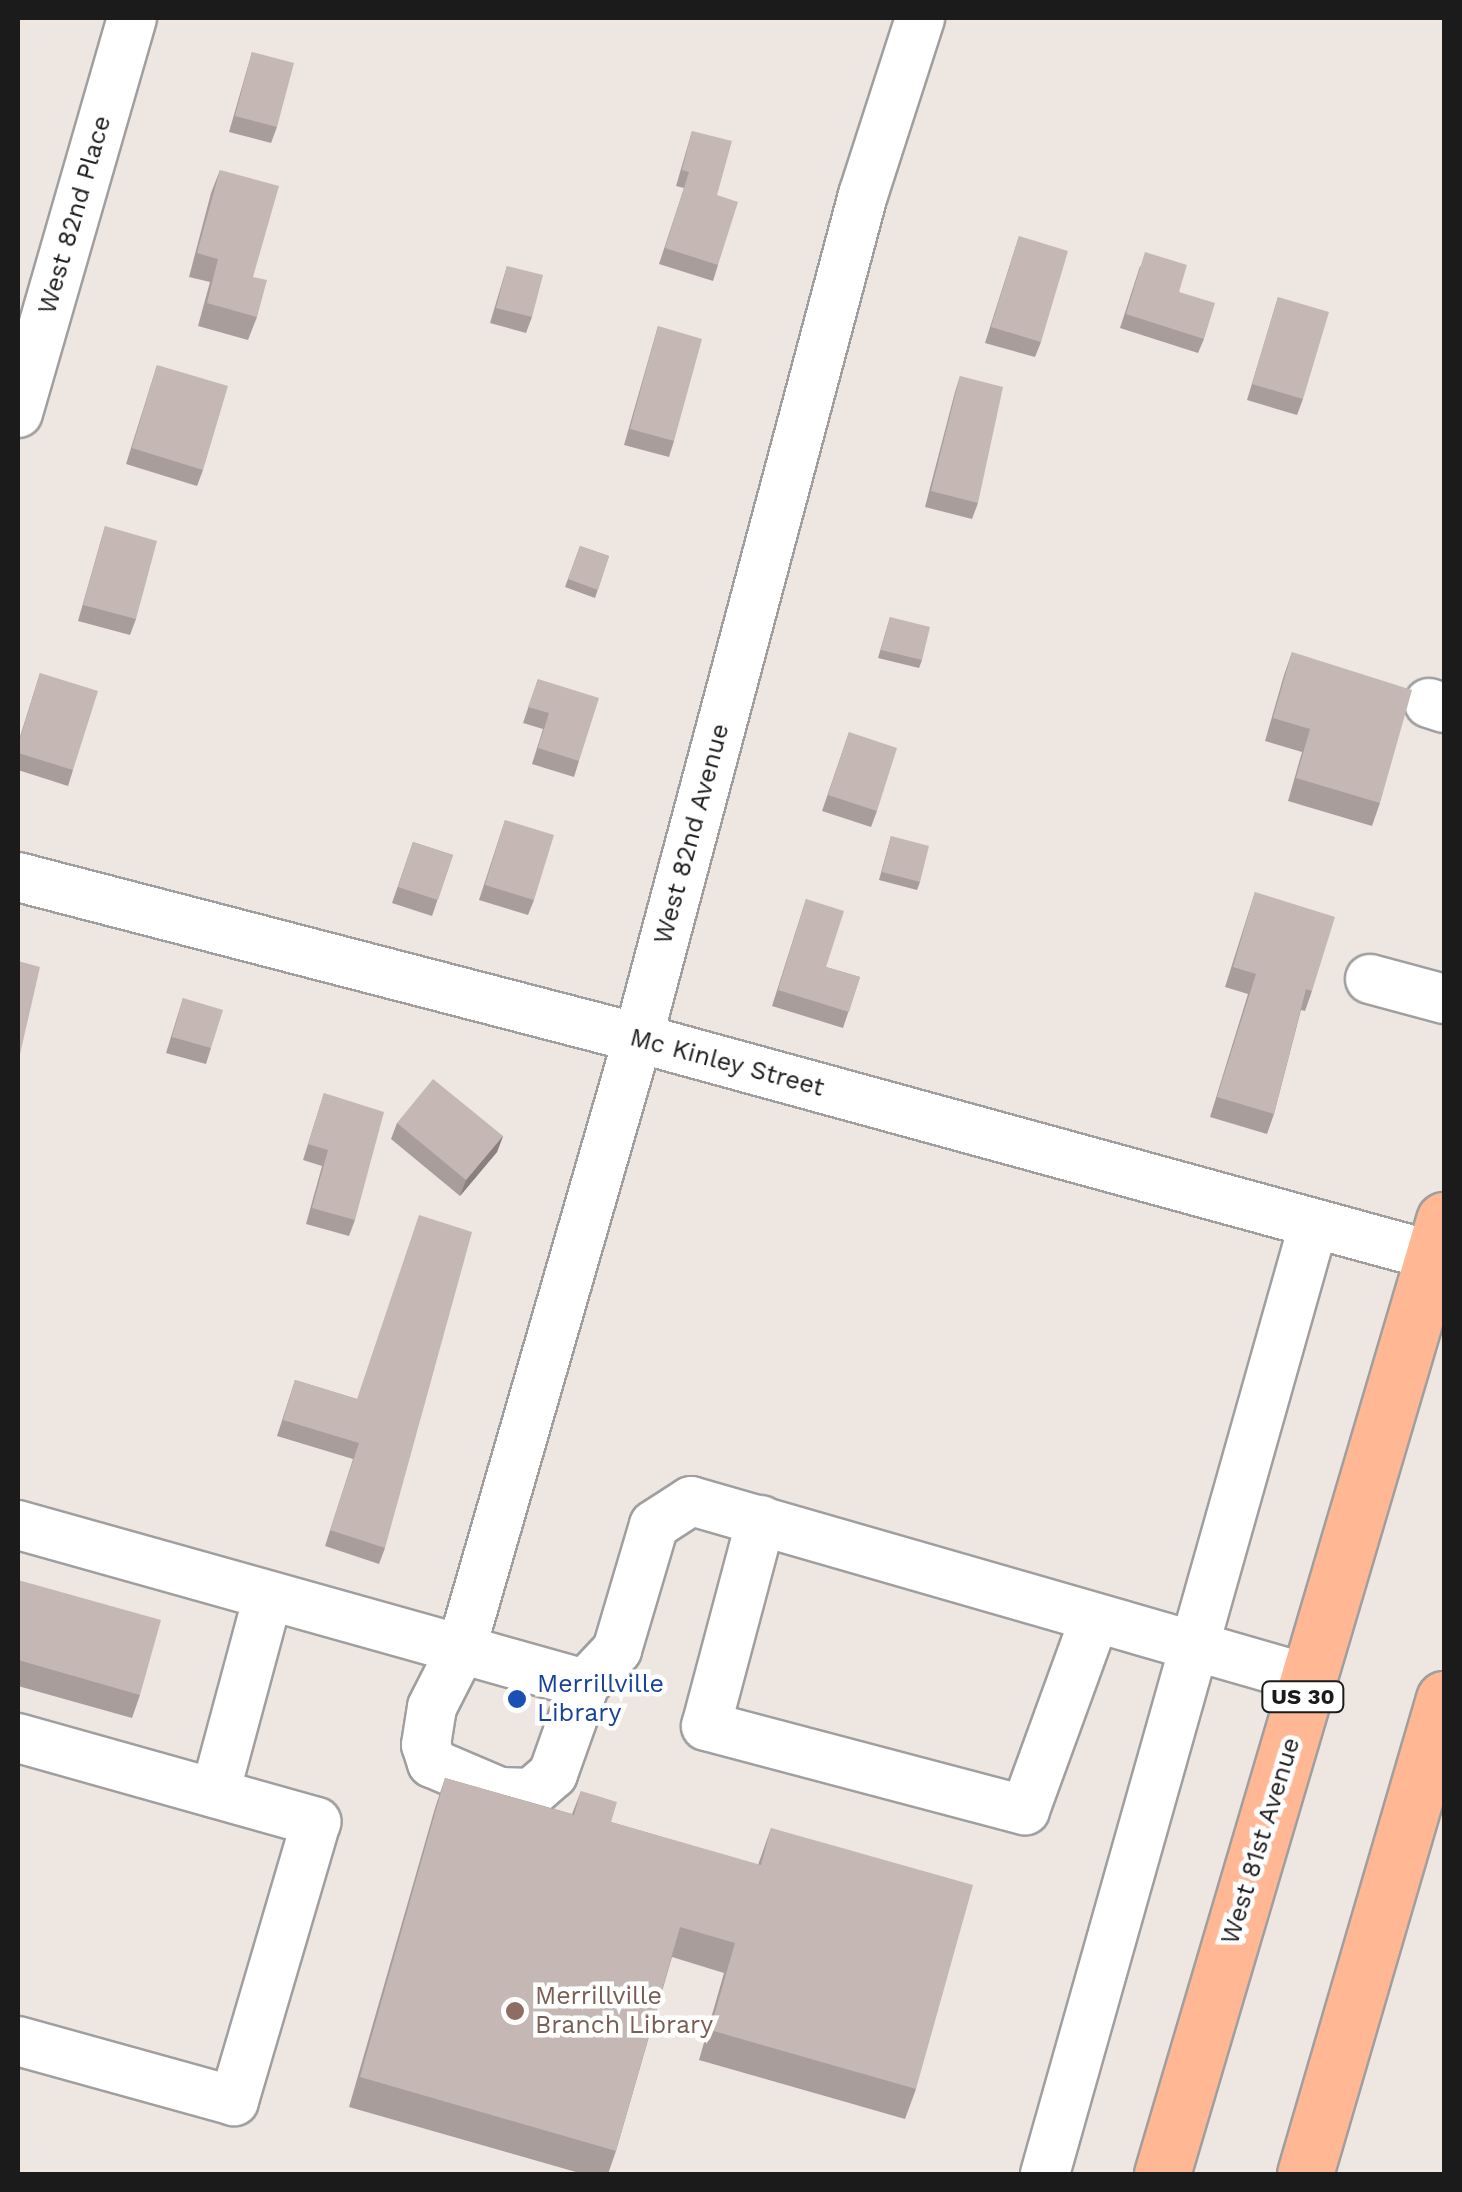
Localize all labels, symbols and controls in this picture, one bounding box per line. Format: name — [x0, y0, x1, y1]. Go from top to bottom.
street label: West 82nd Place — [32, 112, 118, 318]
street label: West 82nd Avenue — [648, 720, 736, 948]
street label: Mc Kinley Street — [626, 1023, 828, 1103]
place label: Merrillville Library — [537, 1670, 664, 1729]
road number: US 30 — [1260, 1680, 1346, 1714]
marker: Merrillville Library — [506, 1688, 528, 1710]
street label: West 81st Avenue — [1215, 1734, 1307, 1948]
place label: Merrillville Branch Library — [535, 1982, 713, 2041]
marker: Merrillville Branch Library — [504, 2000, 526, 2022]

